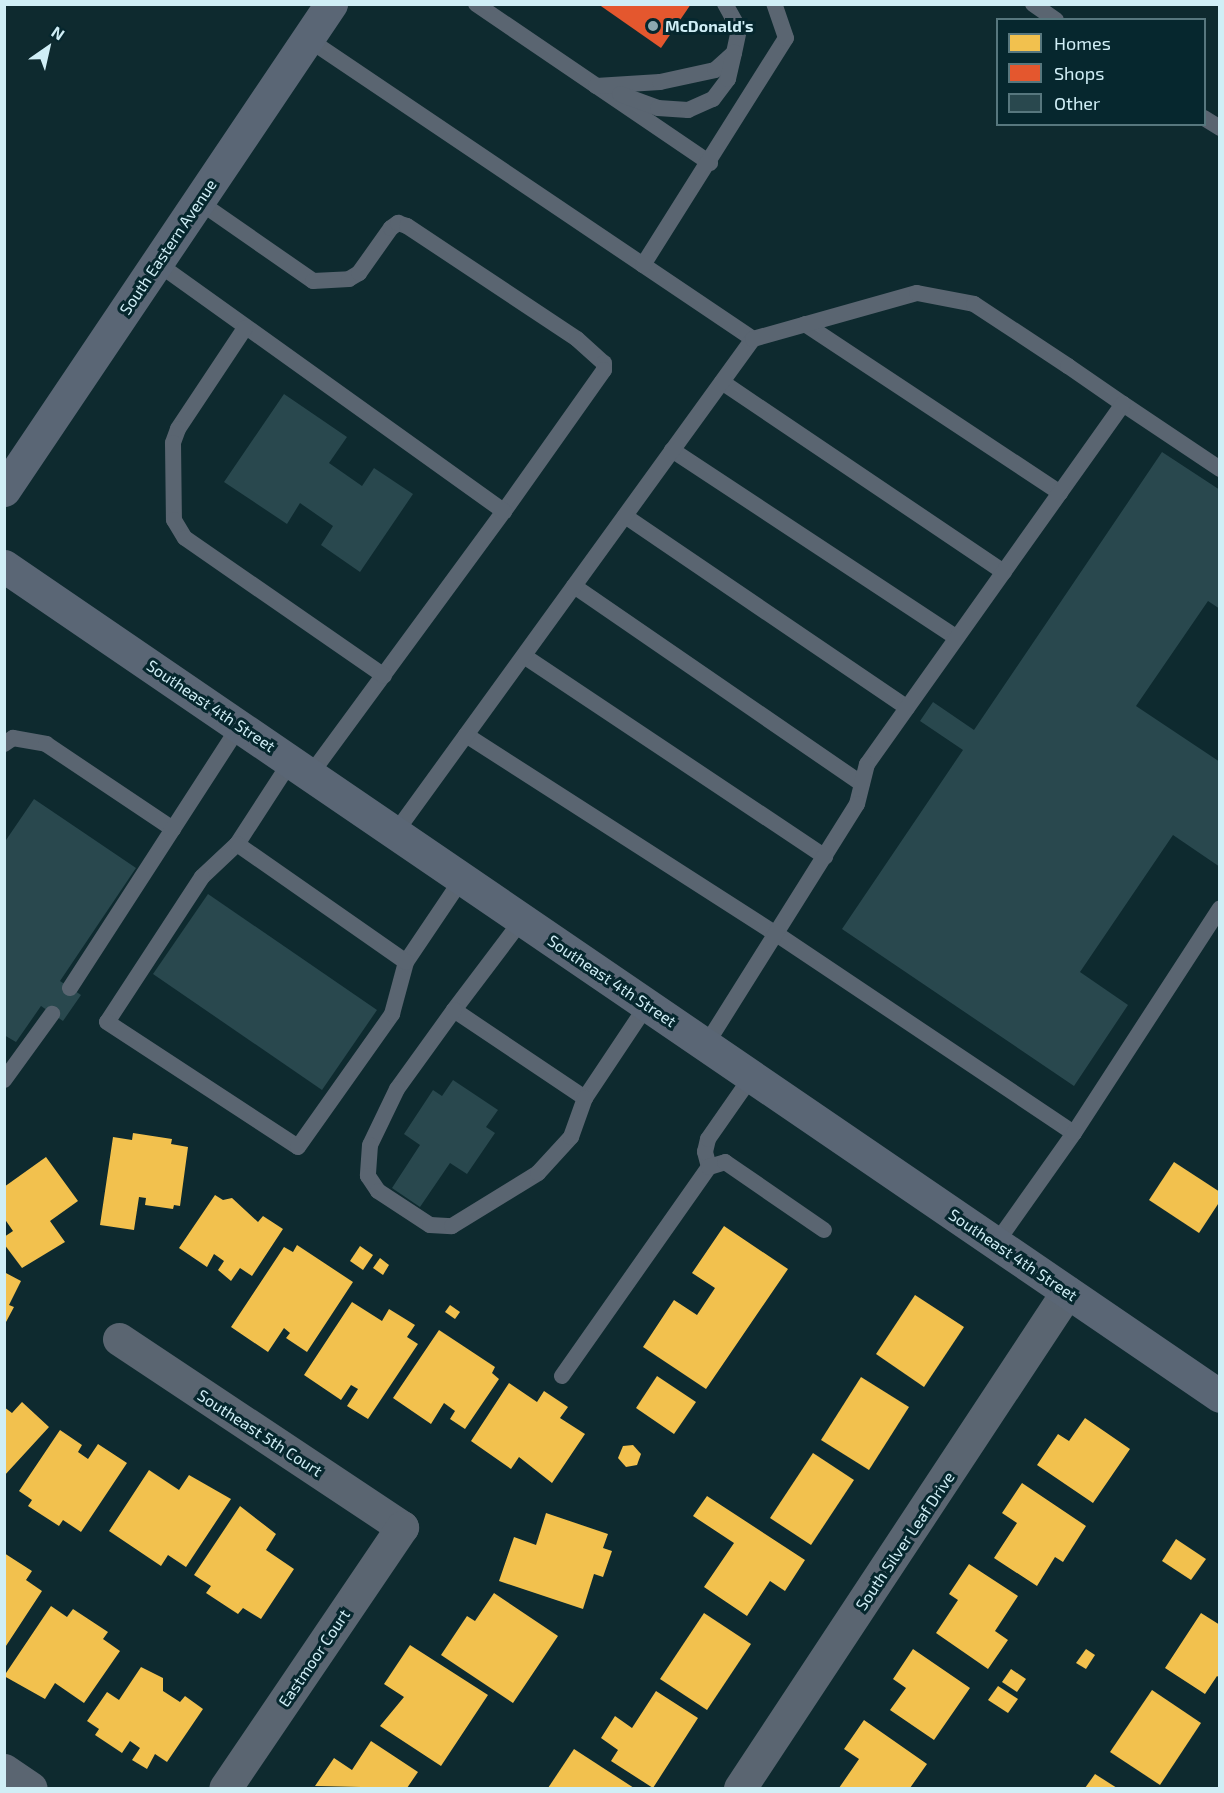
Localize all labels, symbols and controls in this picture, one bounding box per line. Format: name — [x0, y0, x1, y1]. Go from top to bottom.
place label: McDonald's — [665, 16, 754, 36]
north arrow — [18, 18, 78, 78]
legend — [996, 18, 1206, 126]
marker: McDonald's — [646, 19, 660, 33]
text: N — [48, 22, 68, 44]
text: Homes — [1054, 32, 1111, 54]
text: Shops — [1054, 62, 1104, 84]
text: Other — [1054, 92, 1100, 114]
street label: South Eastern Avenue — [115, 175, 221, 319]
street label: Southeast 4th Street — [143, 656, 279, 756]
street label: Southeast 4th Street — [544, 931, 680, 1031]
street label: Southeast 4th Street — [945, 1205, 1081, 1305]
street label: Southeast 5th Court — [194, 1385, 326, 1481]
street label: South Silver Leaf Drive — [851, 1468, 959, 1614]
street label: Eastmoor Court — [274, 1605, 354, 1711]

